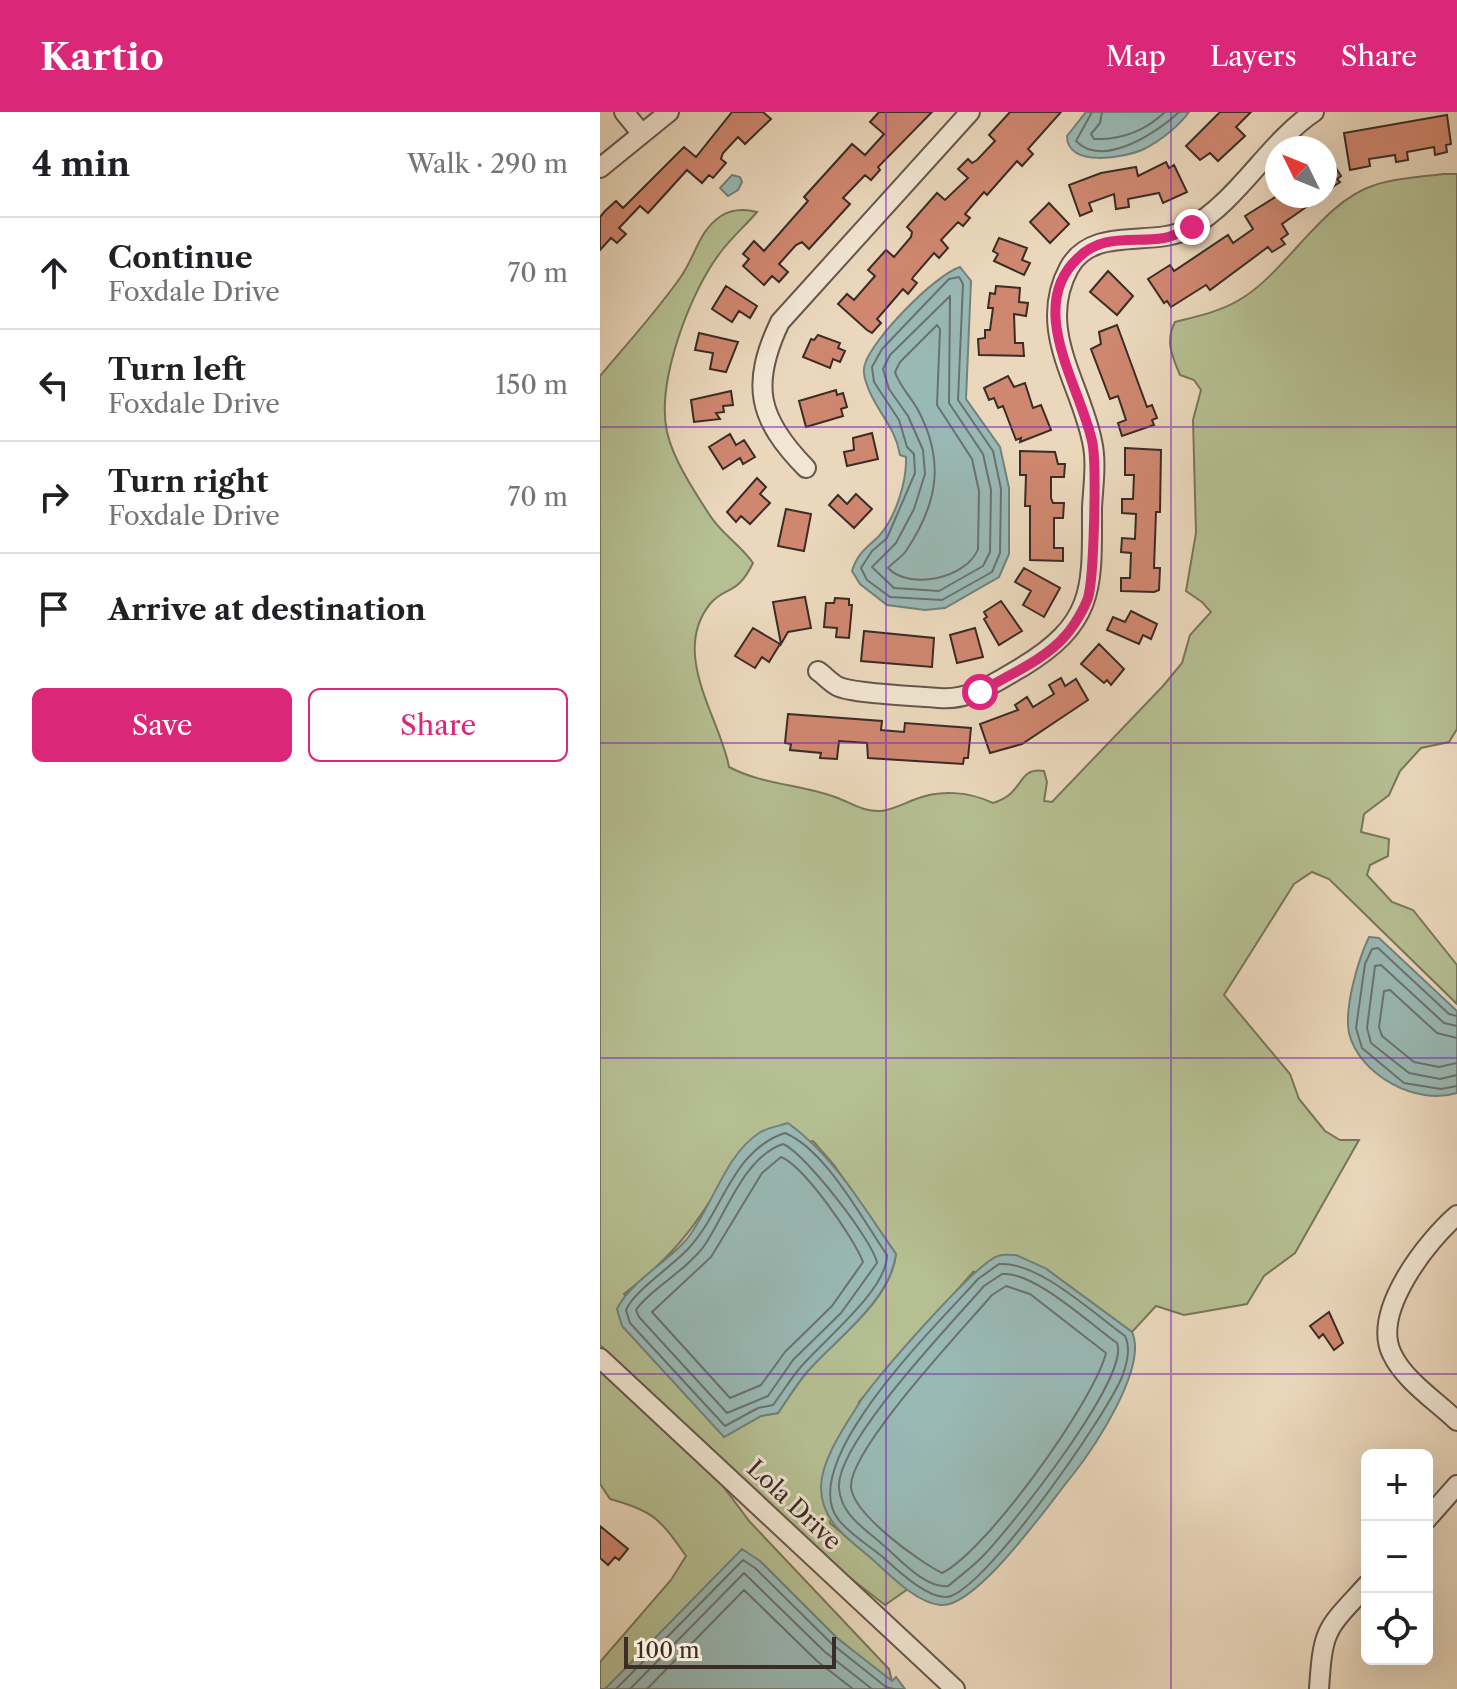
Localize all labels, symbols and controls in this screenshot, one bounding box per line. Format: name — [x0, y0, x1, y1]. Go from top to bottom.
text: Kartio — [40, 33, 164, 80]
text: Map — [1106, 39, 1166, 73]
text: Layers — [1210, 39, 1297, 73]
text: Share — [1341, 39, 1417, 73]
north arrow — [1265, 136, 1337, 208]
text: 4 min — [32, 143, 130, 185]
text: Walk · 290 m — [407, 148, 568, 180]
route end — [1174, 209, 1210, 245]
text: Continue — [108, 239, 253, 276]
icon: ahead — [32, 251, 76, 295]
text: 70 m — [508, 257, 568, 289]
text: Foxdale Drive — [108, 276, 280, 308]
text: Turn left — [108, 351, 245, 388]
icon: left — [32, 363, 76, 407]
text: 150 m — [495, 369, 568, 401]
text: Foxdale Drive — [108, 388, 280, 420]
text: Turn right — [108, 463, 268, 500]
icon: right — [32, 475, 76, 519]
text: 70 m — [508, 481, 568, 513]
text: Foxdale Drive — [108, 500, 280, 532]
icon: arrive — [32, 587, 76, 631]
text: Arrive at destination — [108, 591, 426, 628]
route start — [962, 674, 998, 710]
button: Save — [32, 688, 292, 762]
button: Share — [308, 688, 568, 762]
map controls — [1361, 1449, 1433, 1665]
button: + — [1361, 1449, 1433, 1521]
street label: Lola Drive — [741, 1454, 848, 1556]
button: − — [1361, 1521, 1433, 1593]
button: locate — [1361, 1593, 1433, 1665]
scale bar — [624, 1633, 836, 1669]
text: 100 m — [636, 1637, 699, 1664]

